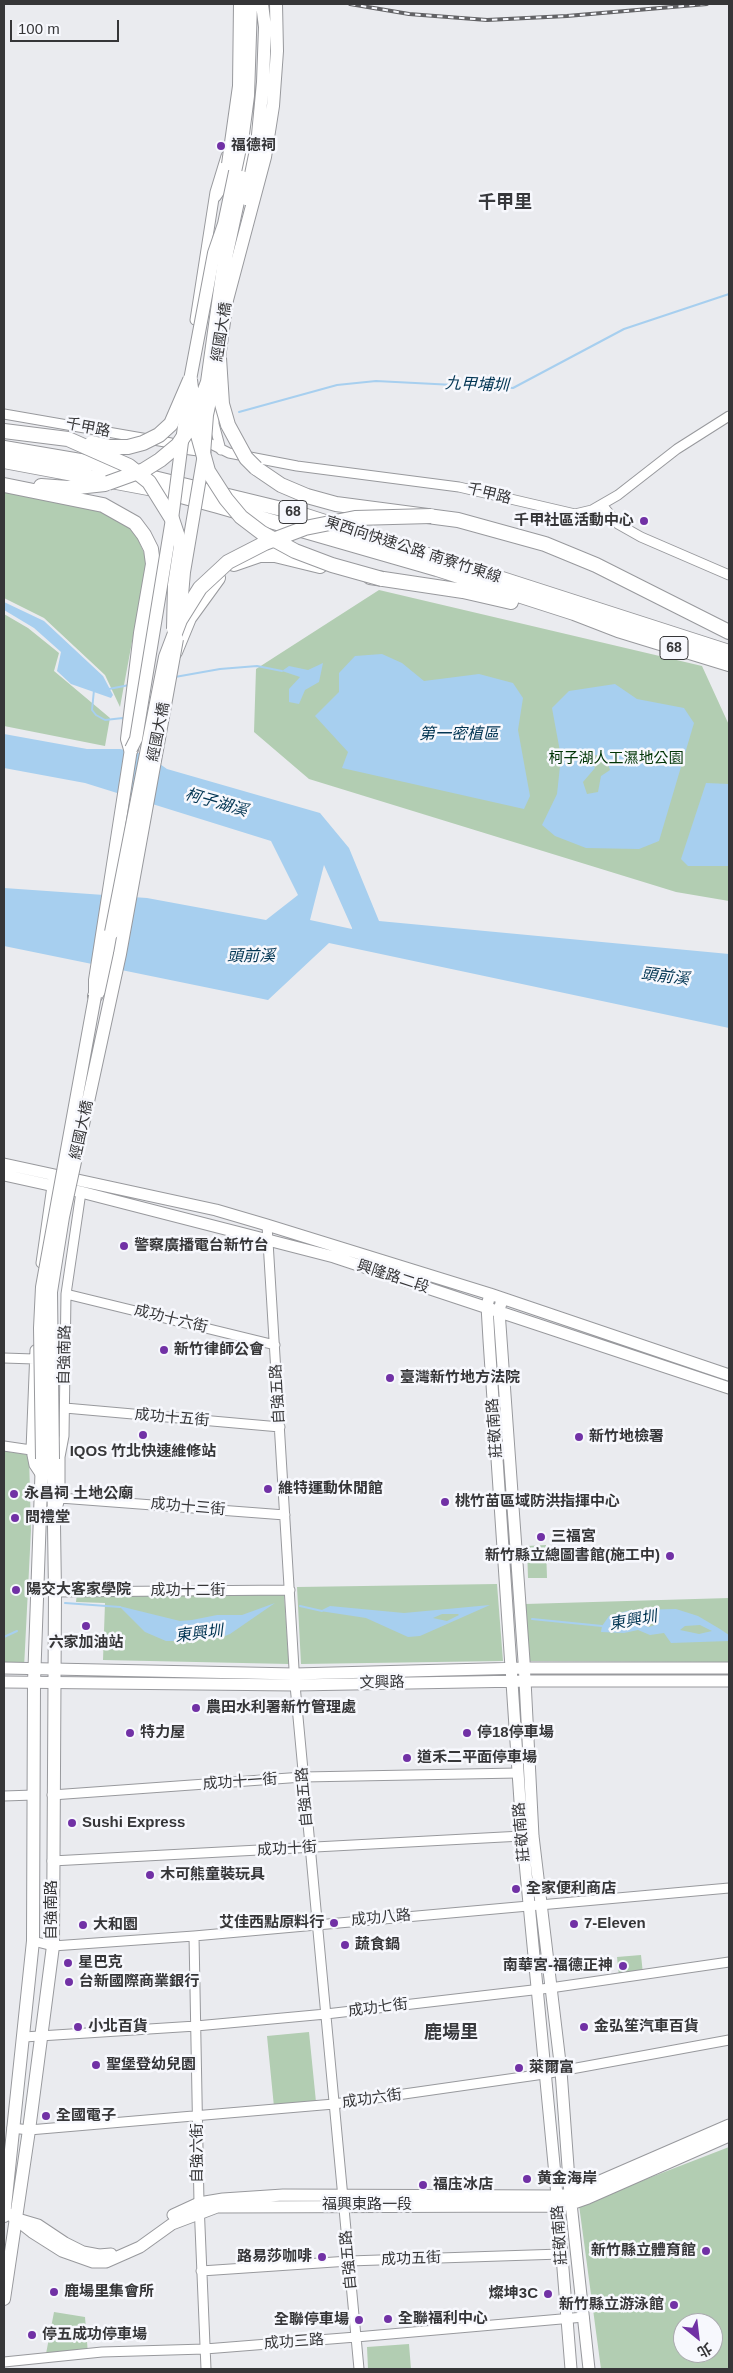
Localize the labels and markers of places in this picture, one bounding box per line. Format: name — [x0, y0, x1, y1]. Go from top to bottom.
place label: 福德祠 — [231, 137, 276, 155]
marker: 福德祠 — [215, 140, 227, 152]
place label: 千甲社區活動中心 — [514, 512, 634, 530]
marker: 千甲社區活動中心 — [638, 515, 650, 527]
place label: 警察廣播電台新竹台 — [134, 1237, 269, 1255]
marker: 警察廣播電台新竹台 — [118, 1240, 130, 1252]
place label: 新竹律師公會 — [174, 1341, 264, 1359]
marker: 新竹律師公會 — [158, 1344, 170, 1356]
place label: 臺灣新竹地方法院 — [400, 1369, 520, 1387]
marker: 臺灣新竹地方法院 — [384, 1372, 396, 1384]
place label: 新竹地檢署 — [589, 1428, 664, 1446]
marker: IQOS 竹北快速維修站 — [137, 1429, 149, 1441]
marker: 新竹地檢署 — [573, 1431, 585, 1443]
place label: IQOS 竹北快速維修站 — [70, 1443, 216, 1461]
place label: 維特運動休閒館 — [278, 1480, 383, 1498]
marker: 維特運動休閒館 — [262, 1483, 274, 1495]
place label: 永昌祠 土地公廟 — [24, 1485, 133, 1503]
marker: 永昌祠 土地公廟 — [8, 1488, 20, 1500]
place label: 桃竹苗區域防洪指揮中心 — [455, 1493, 620, 1511]
marker: 桃竹苗區域防洪指揮中心 — [439, 1496, 451, 1508]
place label: 問禮堂 — [25, 1509, 70, 1527]
marker: 問禮堂 — [9, 1512, 21, 1524]
place label: 三福宮 — [551, 1528, 596, 1546]
marker: 三福宮 — [535, 1531, 547, 1543]
place label: 新竹縣立總圖書館(施工中) — [485, 1547, 660, 1565]
marker: 新竹縣立總圖書館(施工中) — [664, 1550, 676, 1562]
place label: 陽交大客家學院 — [26, 1581, 131, 1599]
marker: 陽交大客家學院 — [10, 1584, 22, 1596]
marker: 六家加油站 — [80, 1620, 92, 1632]
place label: 六家加油站 — [49, 1634, 123, 1652]
place label: 農田水利署新竹管理處 — [206, 1699, 356, 1717]
marker: 農田水利署新竹管理處 — [190, 1702, 202, 1714]
place label: 特力屋 — [140, 1724, 185, 1742]
place label: 停18停車場 — [477, 1724, 554, 1742]
marker: 特力屋 — [124, 1727, 136, 1739]
marker: 停18停車場 — [461, 1727, 473, 1739]
place label: 道禾二平面停車場 — [417, 1749, 537, 1767]
marker: 道禾二平面停車場 — [401, 1752, 413, 1764]
place label: Sushi Express — [82, 1814, 185, 1832]
marker: Sushi Express — [66, 1817, 78, 1829]
place label: 木可熊童裝玩具 — [160, 1866, 265, 1884]
marker: 木可熊童裝玩具 — [144, 1869, 156, 1881]
place label: 全家便利商店 — [526, 1880, 616, 1898]
marker: 全家便利商店 — [510, 1883, 522, 1895]
place label: 艾佳西點原料行 — [219, 1914, 324, 1932]
place label: 7-Eleven — [584, 1915, 646, 1933]
place label: 大和園 — [93, 1916, 138, 1934]
marker: 艾佳西點原料行 — [328, 1917, 340, 1929]
marker: 7-Eleven — [568, 1918, 580, 1930]
marker: 大和園 — [77, 1919, 89, 1931]
place label: 蔬食鍋 — [355, 1936, 400, 1954]
marker: 蔬食鍋 — [339, 1939, 351, 1951]
place label: 星巴克 — [78, 1954, 123, 1972]
marker: 星巴克 — [62, 1957, 74, 1969]
place label: 南華宮-福德正神 — [503, 1957, 613, 1975]
marker: 南華宮-福德正神 — [617, 1960, 629, 1972]
place label: 台新國際商業銀行 — [79, 1973, 199, 1991]
marker: 台新國際商業銀行 — [63, 1976, 75, 1988]
place label: 小北百貨 — [88, 2018, 148, 2036]
place label: 金弘笙汽車百貨 — [594, 2018, 699, 2036]
marker: 小北百貨 — [72, 2021, 84, 2033]
marker: 金弘笙汽車百貨 — [578, 2021, 590, 2033]
place label: 聖堡登幼兒園 — [106, 2056, 196, 2074]
marker: 聖堡登幼兒園 — [90, 2059, 102, 2071]
place label: 萊爾富 — [529, 2059, 574, 2077]
marker: 萊爾富 — [513, 2062, 525, 2074]
place label: 全國電子 — [56, 2107, 116, 2125]
marker: 全國電子 — [40, 2110, 52, 2122]
place label: 黄金海岸 — [537, 2170, 597, 2188]
marker: 黄金海岸 — [521, 2173, 533, 2185]
place label: 福庒冰店 — [433, 2176, 493, 2194]
marker: 福庒冰店 — [417, 2179, 429, 2191]
place label: 新竹縣立體育館 — [591, 2242, 696, 2260]
marker: 新竹縣立體育館 — [700, 2245, 712, 2257]
place label: 路易莎咖啡 — [237, 2248, 312, 2266]
marker: 路易莎咖啡 — [316, 2251, 328, 2263]
place label: 鹿場里集會所 — [64, 2283, 154, 2301]
place label: 燦坤3C — [489, 2285, 538, 2303]
marker: 鹿場里集會所 — [48, 2286, 60, 2298]
marker: 燦坤3C — [542, 2288, 554, 2300]
place label: 新竹縣立游泳館 — [559, 2296, 664, 2314]
marker: 新竹縣立游泳館 — [668, 2299, 680, 2311]
place label: 全聯福利中心 — [398, 2310, 488, 2328]
place label: 全聯停車場 — [274, 2311, 349, 2329]
marker: 全聯福利中心 — [382, 2313, 394, 2325]
marker: 全聯停車場 — [353, 2314, 365, 2326]
place label: 停五成功停車場 — [42, 2326, 147, 2344]
marker: 停五成功停車場 — [26, 2329, 38, 2341]

